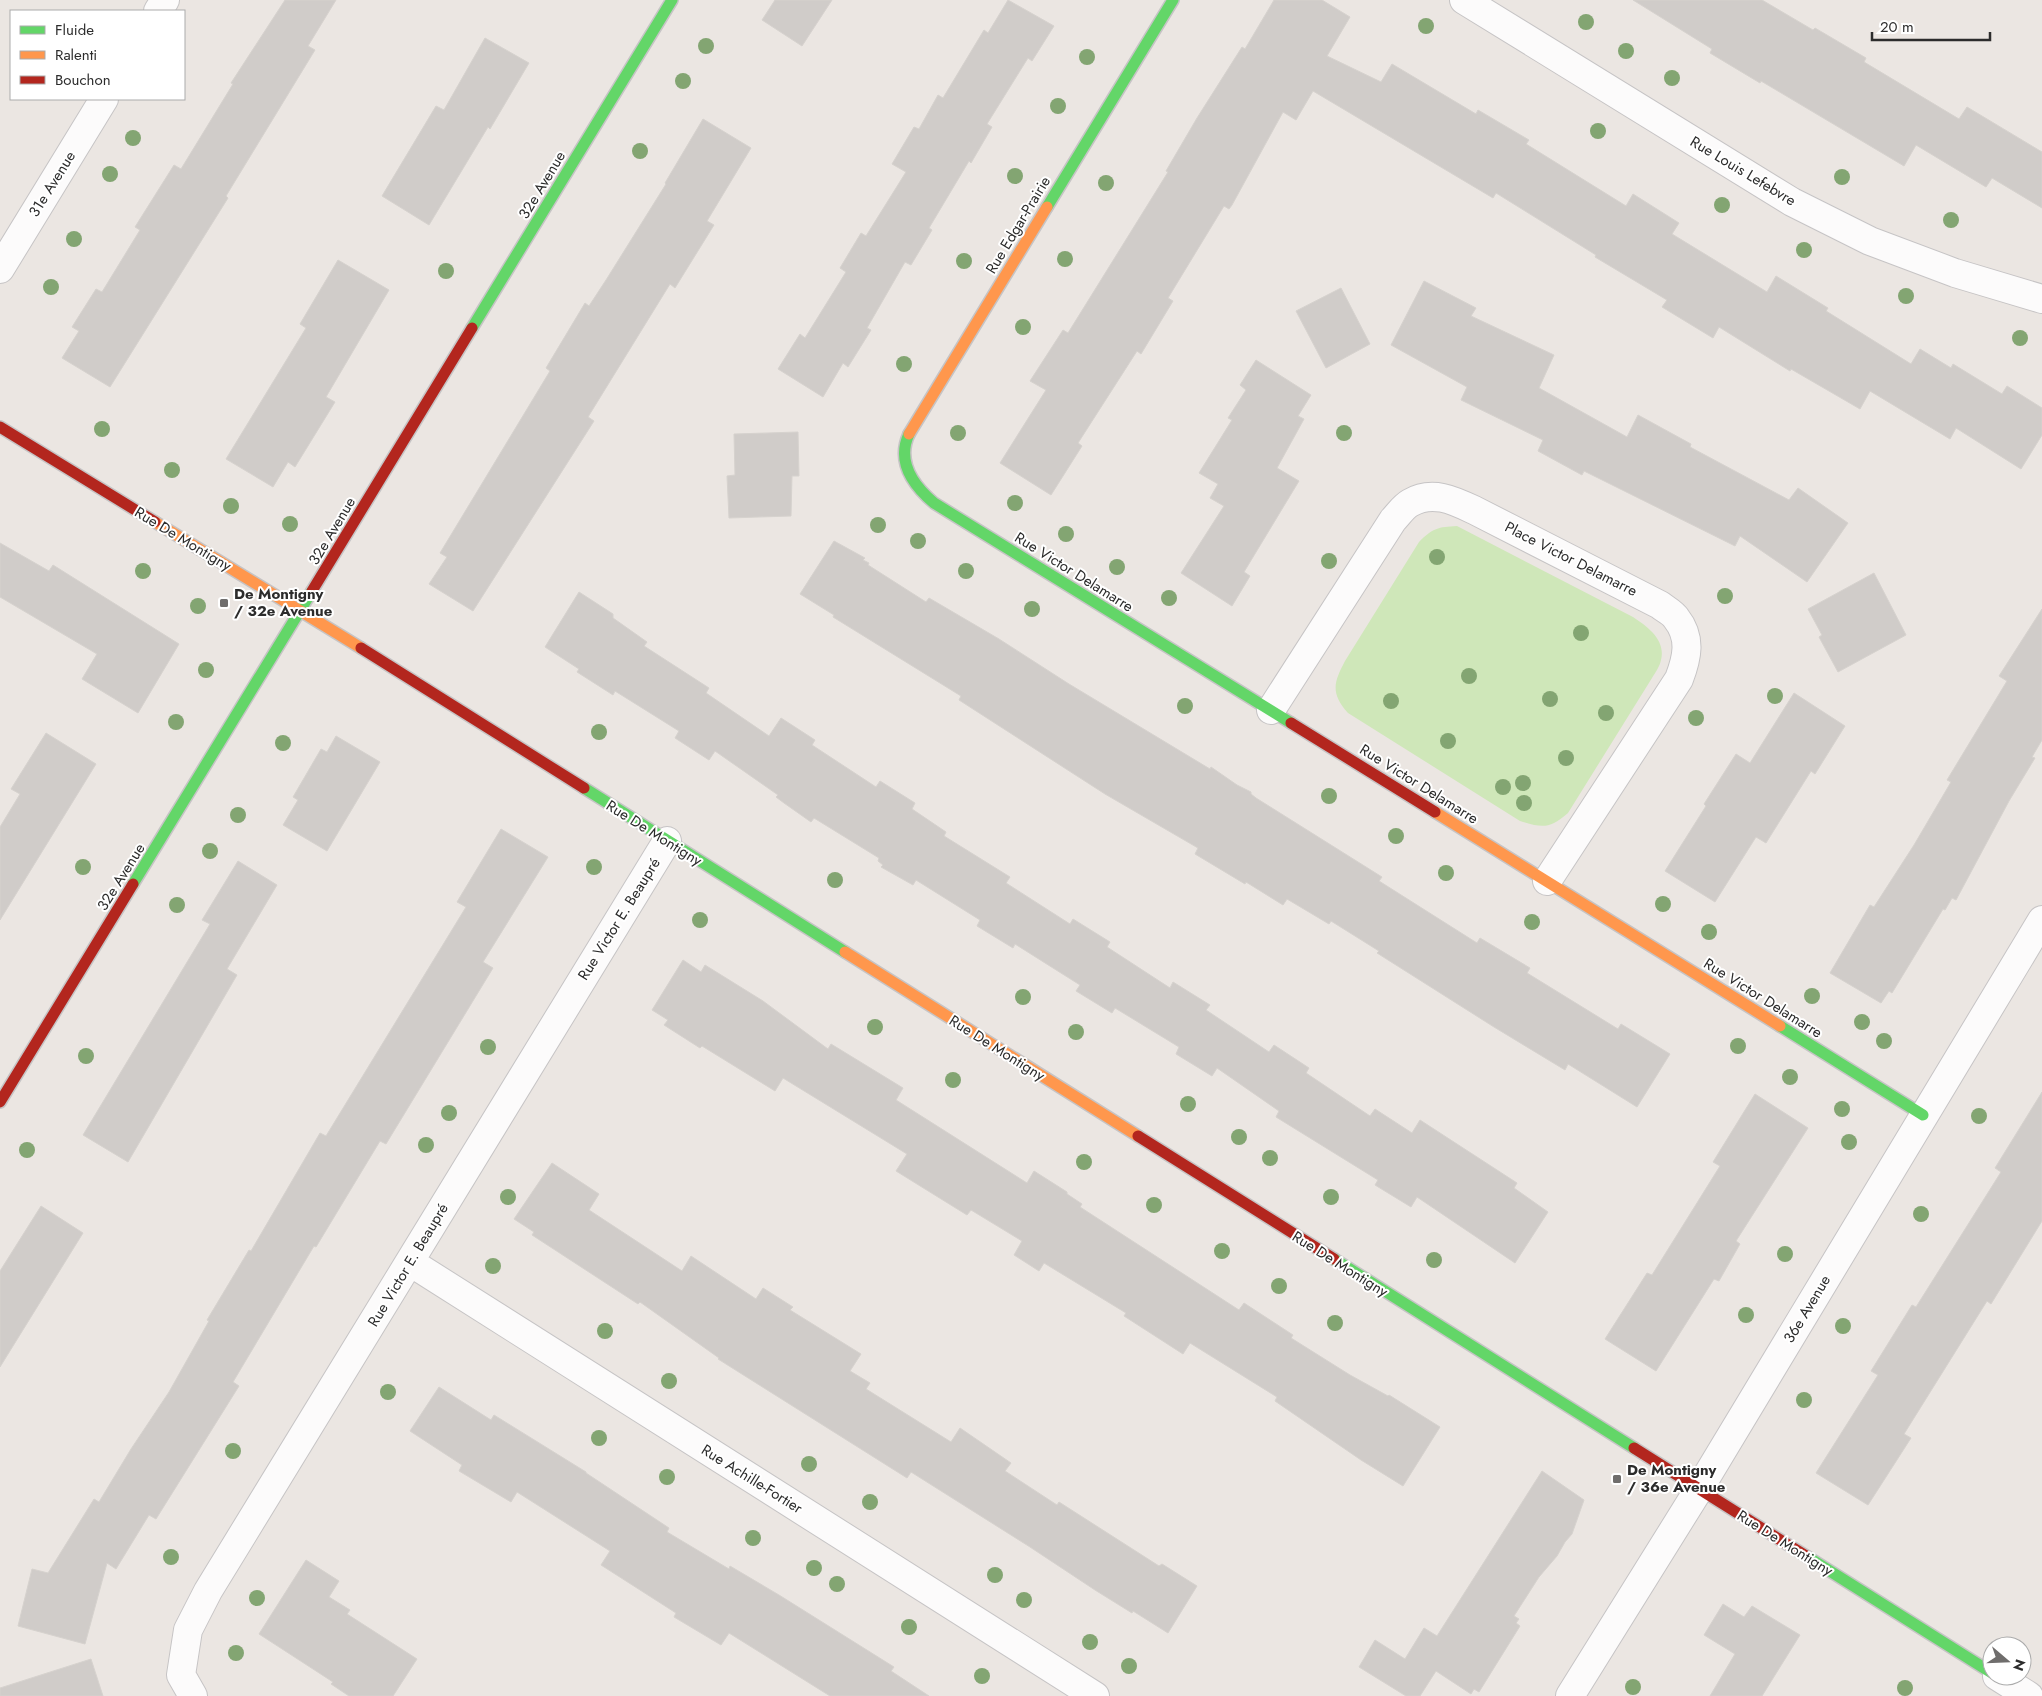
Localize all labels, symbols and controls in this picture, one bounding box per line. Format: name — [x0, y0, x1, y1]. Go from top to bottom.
legend — [10, 10, 185, 100]
scale bar — [1872, 10, 1990, 42]
text: 20 m — [1880, 16, 1914, 38]
text: Fluide — [55, 19, 94, 41]
text: Ralenti — [55, 44, 97, 66]
text: Bouchon — [55, 69, 111, 91]
street label: Rue Louis Lefebvre — [1686, 131, 1800, 211]
street label: 31e Avenue — [23, 147, 81, 221]
street label: 32e Avenue — [513, 147, 571, 223]
street label: Rue Edgar-Prairie — [980, 172, 1056, 278]
street label: 32e Avenue — [303, 493, 361, 569]
street label: Rue De Montigny — [130, 501, 236, 577]
street label: Place Victor Delamarre — [1501, 516, 1641, 602]
street label: Rue Victor Delamarre — [1010, 527, 1138, 618]
place label: De Montigny / 32e Avenue — [234, 583, 333, 622]
marker: De Montigny / 32e Avenue — [218, 597, 230, 609]
street label: Rue Victor Delamarre — [1355, 739, 1483, 830]
street label: Rue De Montigny — [602, 795, 707, 872]
street label: 32e Avenue — [92, 839, 151, 915]
street label: Rue Victor E. Beaupré — [572, 853, 666, 984]
street label: Rue Victor Delamarre — [1699, 953, 1827, 1044]
street label: Rue De Montigny — [945, 1010, 1050, 1087]
street label: Rue Victor E. Beaupré — [362, 1199, 454, 1331]
street label: Rue De Montigny — [1288, 1226, 1393, 1303]
street label: 36e Avenue — [1778, 1271, 1836, 1347]
street label: Rue Achille-Fortier — [697, 1439, 808, 1519]
place label: De Montigny / 36e Avenue — [1627, 1459, 1726, 1498]
marker: De Montigny / 36e Avenue — [1611, 1473, 1623, 1485]
street label: Rue De Montigny — [1733, 1505, 1838, 1582]
north arrow — [1982, 1636, 2032, 1686]
text: N — [2008, 1657, 2031, 1674]

